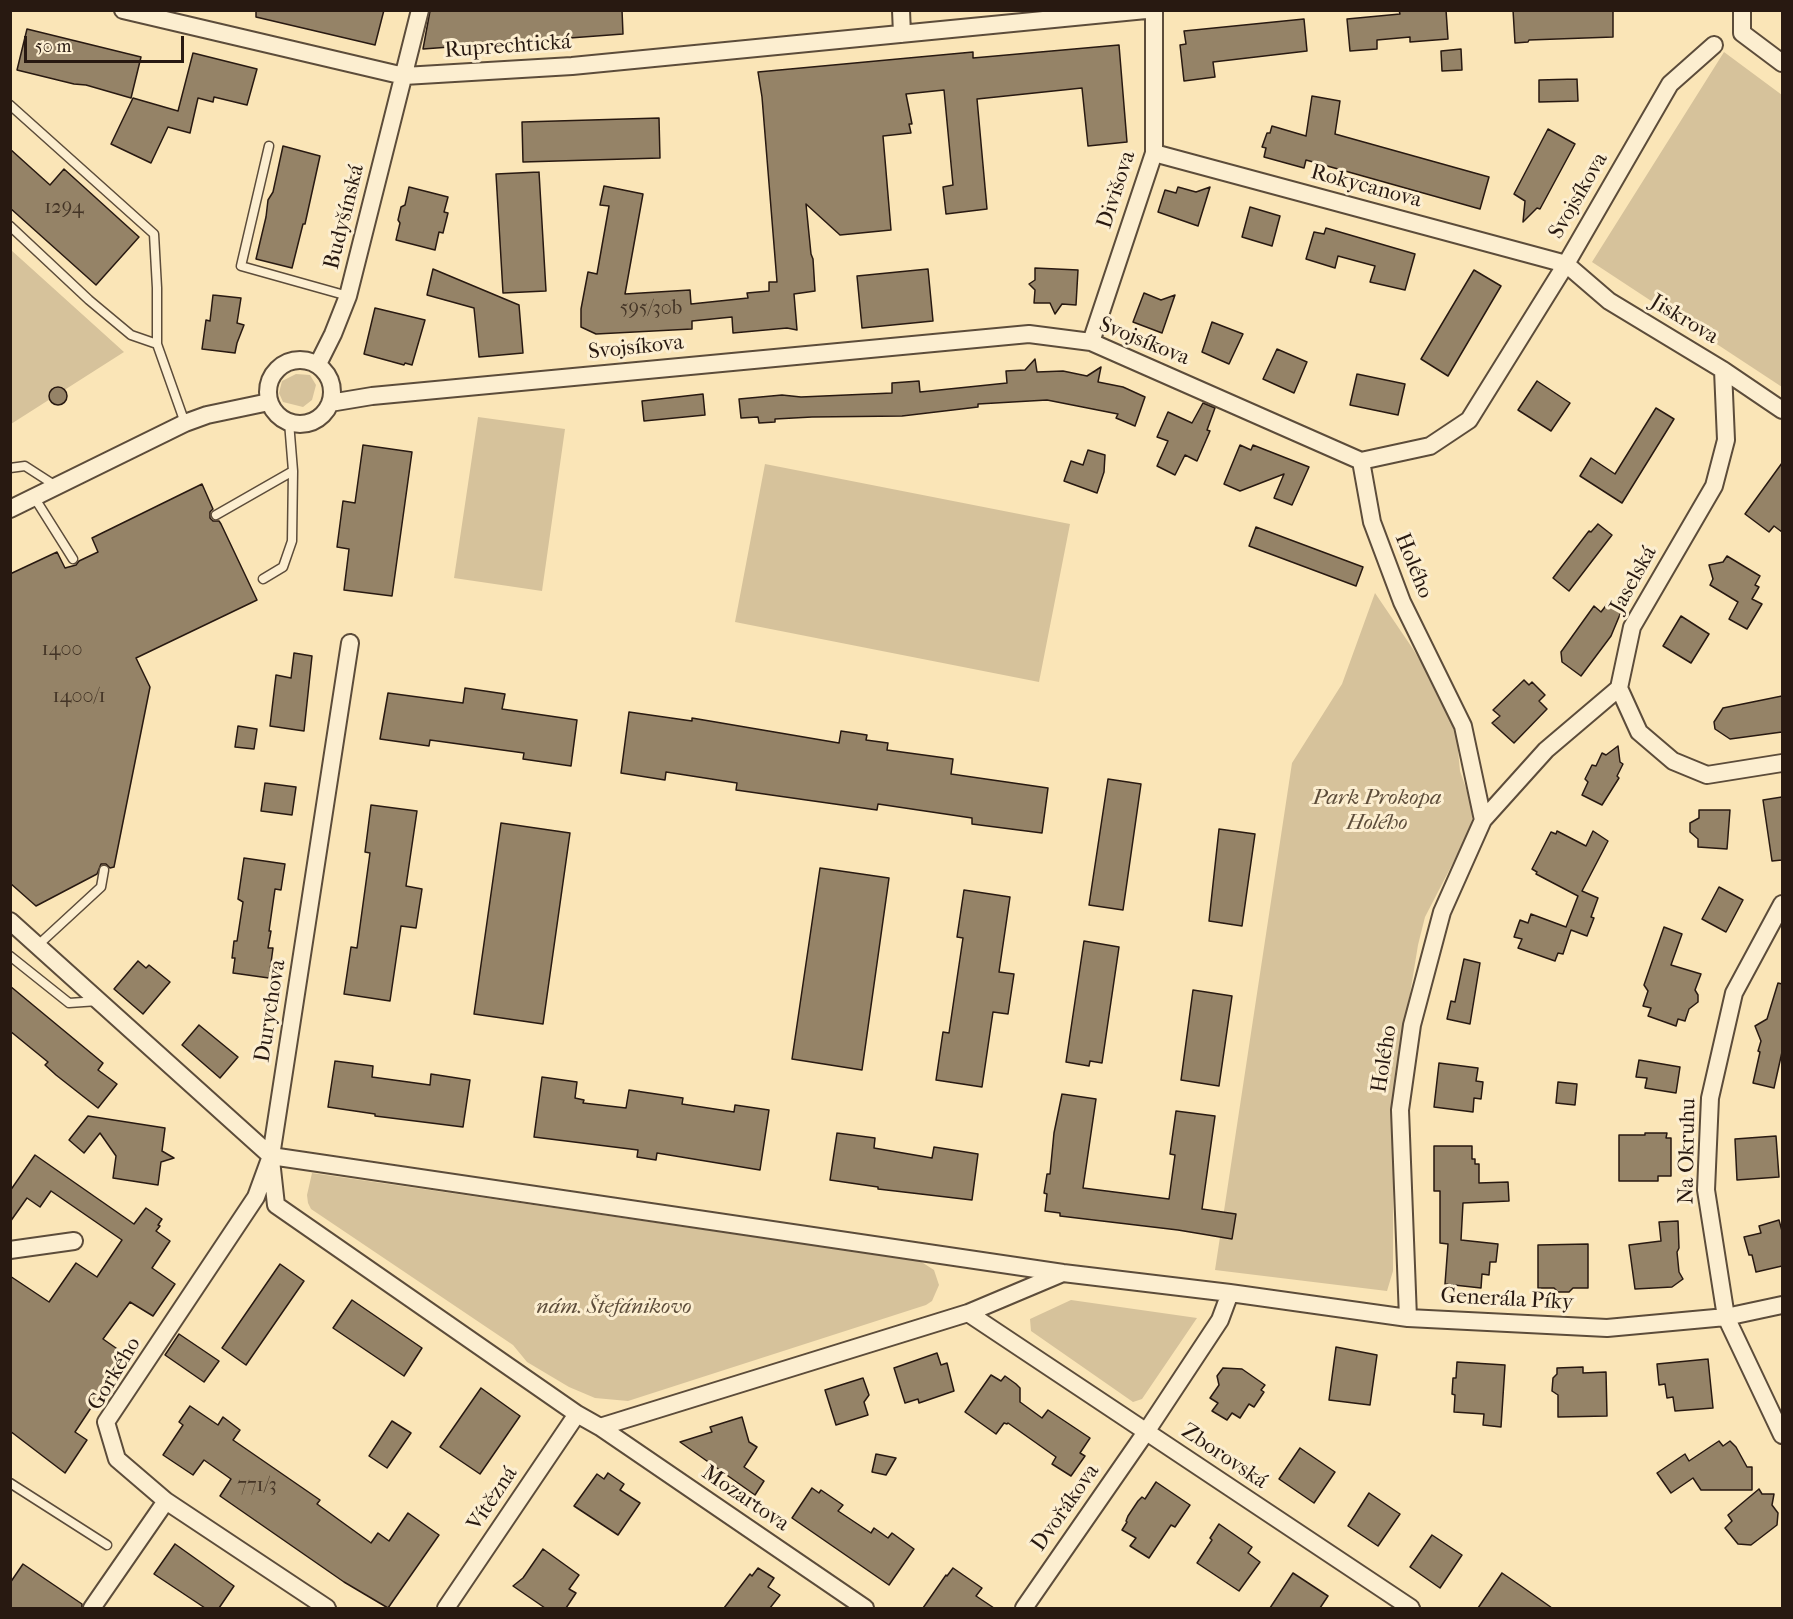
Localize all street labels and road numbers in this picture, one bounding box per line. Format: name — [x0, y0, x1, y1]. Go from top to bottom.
street label: Ruprechtická — [444, 29, 572, 65]
street label: Divišova — [1092, 148, 1142, 232]
street label: Svojsíkova — [1544, 148, 1614, 244]
street label: Rokycanova — [1308, 160, 1424, 214]
street label: Budyšínská — [319, 162, 371, 272]
street label: Jiskrova — [1645, 289, 1723, 351]
street label: Svojsíkova — [1095, 312, 1193, 372]
street label: Svojsíkova — [587, 330, 685, 366]
street label: Holého — [1388, 529, 1438, 603]
street label: Jaselská — [1605, 542, 1663, 618]
street label: Durychova — [250, 958, 292, 1064]
street label: Holého — [1367, 1023, 1403, 1095]
street label: Na Okruhu — [1674, 1098, 1702, 1204]
street label: Generála Píky — [1440, 1283, 1574, 1317]
street label: Gorkého — [83, 1333, 147, 1415]
street label: Zborovská — [1176, 1419, 1272, 1495]
street label: Dvořákova — [1026, 1459, 1106, 1557]
street label: Mozartova — [696, 1460, 794, 1538]
street label: Vítězná — [462, 1462, 524, 1536]

